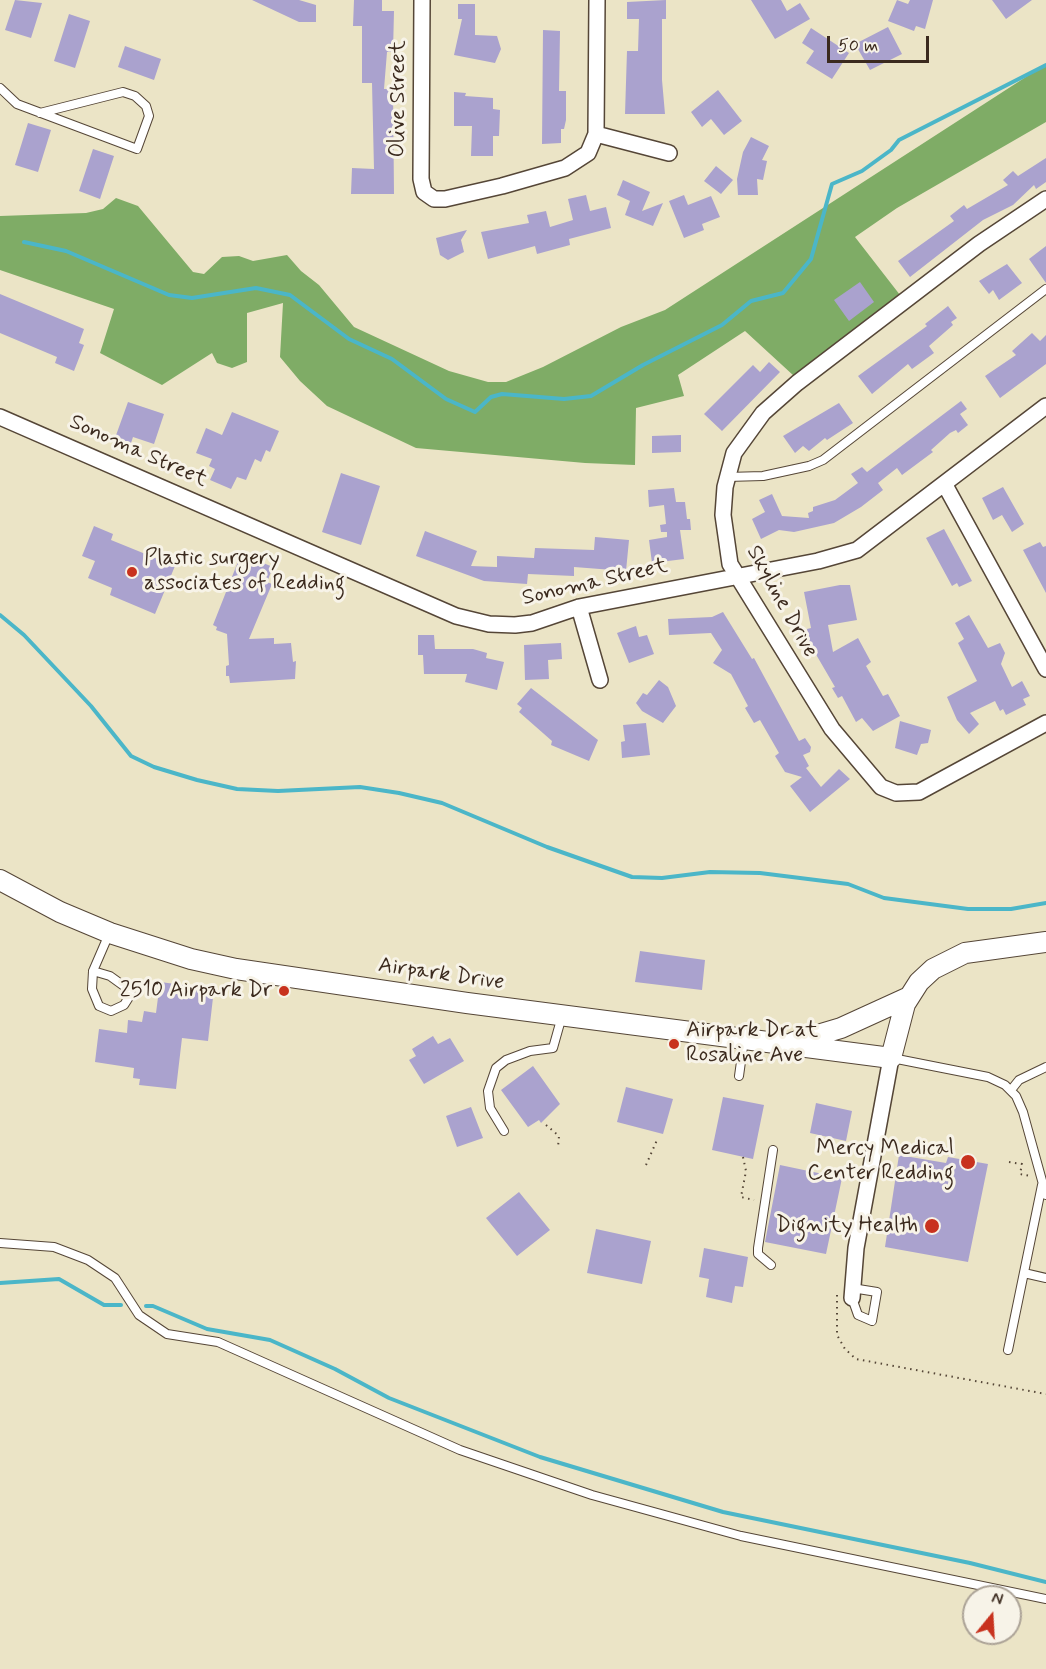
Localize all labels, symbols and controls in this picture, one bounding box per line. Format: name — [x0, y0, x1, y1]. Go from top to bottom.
scale bar — [830, 24, 932, 62]
text: 50 m — [838, 34, 878, 58]
street label: Olive Street — [386, 40, 412, 158]
street label: Sonoma Street — [65, 410, 211, 494]
street label: Skyline Drive — [739, 541, 823, 663]
place label: Plastic surgery associates of Redding — [144, 546, 345, 598]
street label: Sonoma Street — [520, 553, 670, 613]
marker: Plastic surgery associates of Redding — [125, 565, 139, 579]
street label: Airpark Drive — [376, 953, 506, 997]
place label: 2510 Airpark Dr — [120, 978, 272, 1004]
marker: 2510 Airpark Dr — [277, 984, 291, 998]
place label: Airpark Dr at Rosaline Ave — [686, 1018, 818, 1070]
marker: Airpark Dr at Rosaline Ave — [667, 1037, 681, 1051]
place label: Mercy Medical Center Redding — [807, 1136, 954, 1188]
marker: Mercy Medical Center Redding — [959, 1153, 977, 1171]
place label: Dignity Health — [776, 1213, 918, 1239]
marker: Dignity Health — [923, 1217, 941, 1235]
north arrow — [962, 1585, 1022, 1645]
text: N — [989, 1588, 1005, 1611]

